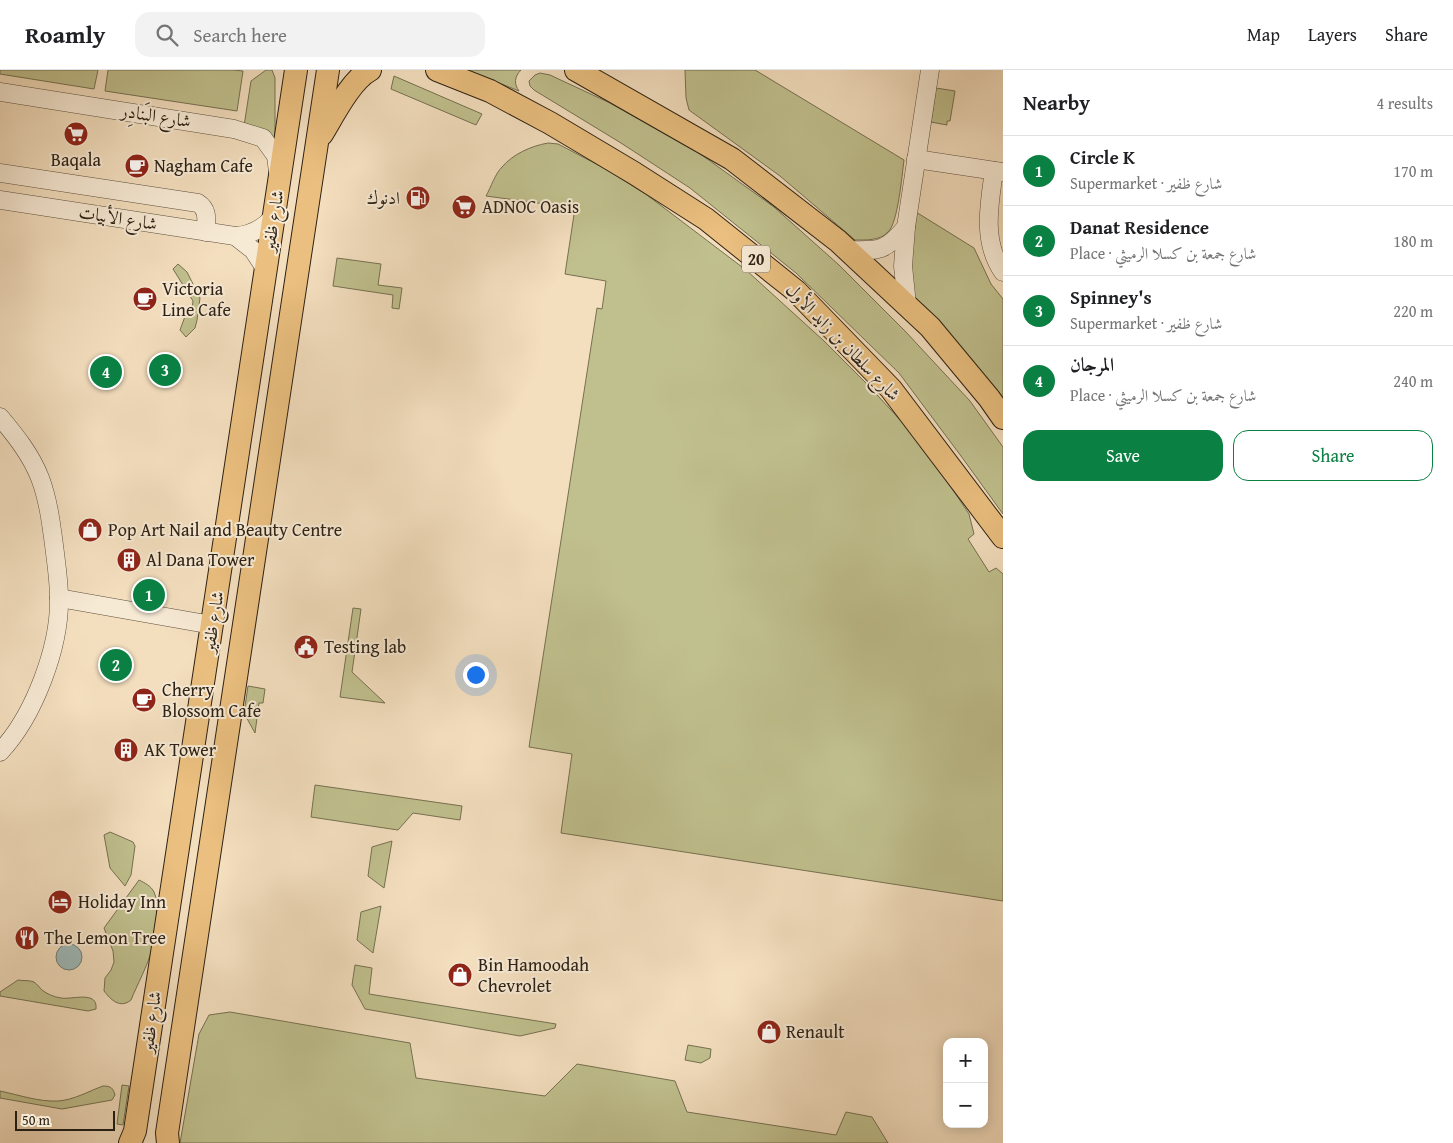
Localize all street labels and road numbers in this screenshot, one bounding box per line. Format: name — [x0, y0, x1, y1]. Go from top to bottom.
street label: شارع البَنادِر — [117, 96, 193, 136]
street label: شارع ظفير — [254, 188, 293, 256]
street label: شارع الأبيات — [77, 198, 159, 239]
road number: 20 — [742, 245, 770, 272]
street label: شارع سلطان بن زايد الأول — [778, 277, 907, 408]
street label: شارع ظفير — [194, 589, 233, 657]
street label: شارع ظفير — [133, 989, 170, 1057]

